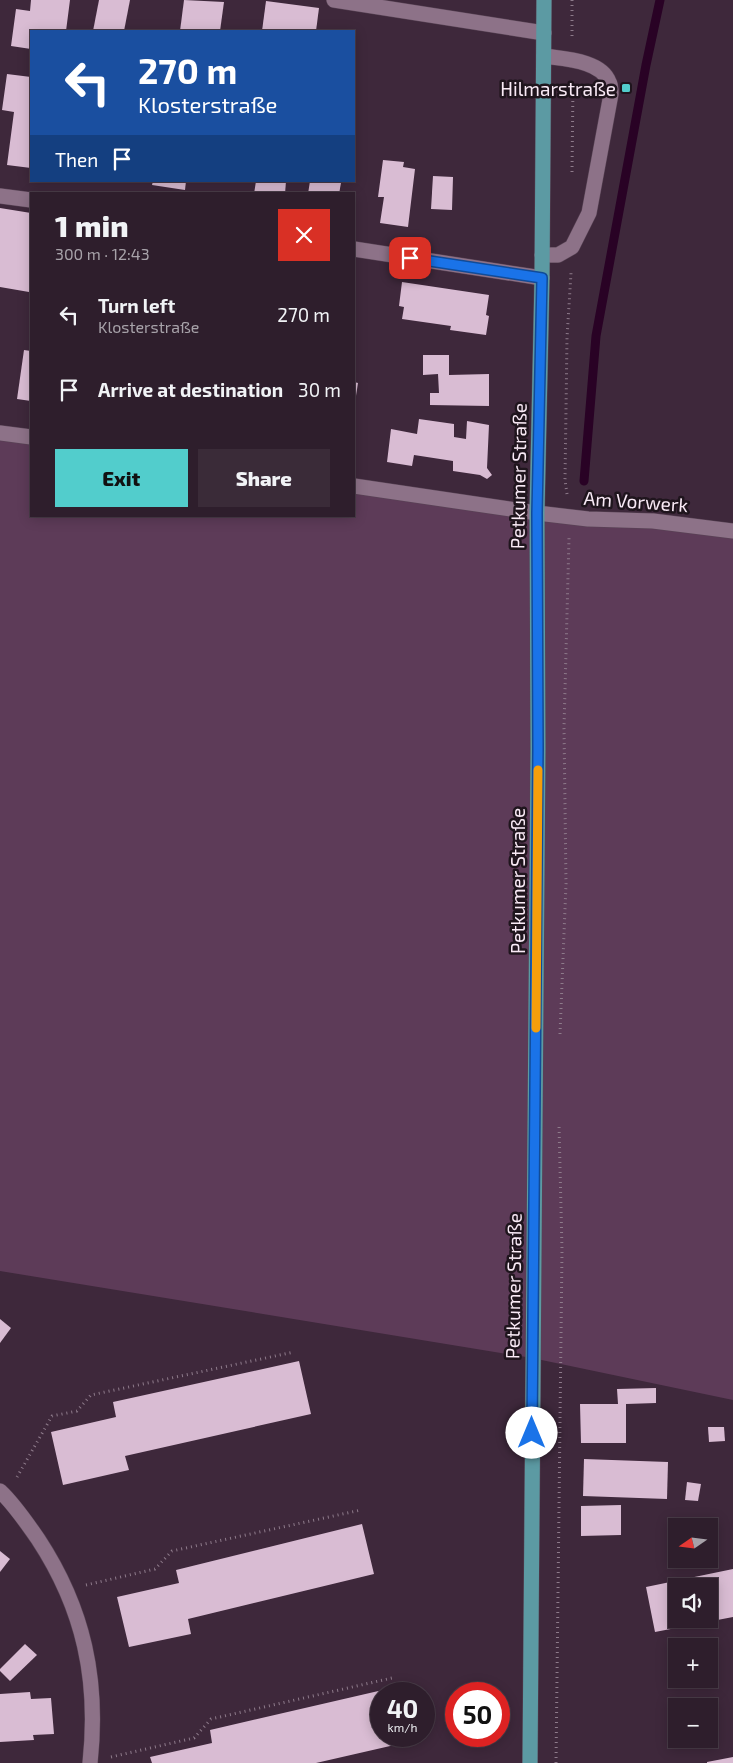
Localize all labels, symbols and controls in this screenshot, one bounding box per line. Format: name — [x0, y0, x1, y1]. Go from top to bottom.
text: 270 m — [138, 49, 237, 91]
icon: left — [55, 50, 120, 115]
place label: Hilmarstraße — [500, 77, 616, 100]
marker: Hilmarstraße — [620, 82, 632, 94]
text: Klosterstraße — [138, 91, 277, 117]
icon: arrive — [108, 145, 136, 173]
text: Then — [55, 148, 98, 171]
text: 1 min — [55, 207, 129, 243]
button: close — [278, 209, 330, 261]
pin — [389, 237, 431, 279]
text: 300 m · 12:43 — [55, 244, 150, 263]
icon: arrive — [396, 244, 424, 272]
text: Turn left — [98, 294, 175, 317]
icon: left — [55, 301, 83, 329]
text: 270 m — [277, 303, 330, 326]
text: Klosterstraße — [98, 317, 199, 336]
icon: arrive — [55, 376, 83, 404]
text: Arrive at destination — [98, 378, 283, 401]
text: 30 m — [298, 378, 341, 401]
street label: Petkumer Straße — [505, 403, 531, 549]
button: Exit — [55, 449, 188, 507]
button: Share — [198, 449, 330, 507]
street label: Am Vorwerk — [583, 486, 689, 516]
street label: Petkumer Straße — [506, 808, 529, 954]
street label: Petkumer Straße — [500, 1213, 526, 1359]
position arrow — [505, 1406, 557, 1458]
north arrow — [668, 1518, 718, 1568]
map controls — [668, 1518, 718, 1748]
button: sound — [668, 1578, 718, 1628]
button: + — [668, 1638, 718, 1688]
speed limit sign: 50 — [445, 1682, 510, 1747]
text: 40 — [387, 1693, 418, 1723]
button: − — [668, 1698, 718, 1748]
text: km/h — [388, 1720, 417, 1734]

